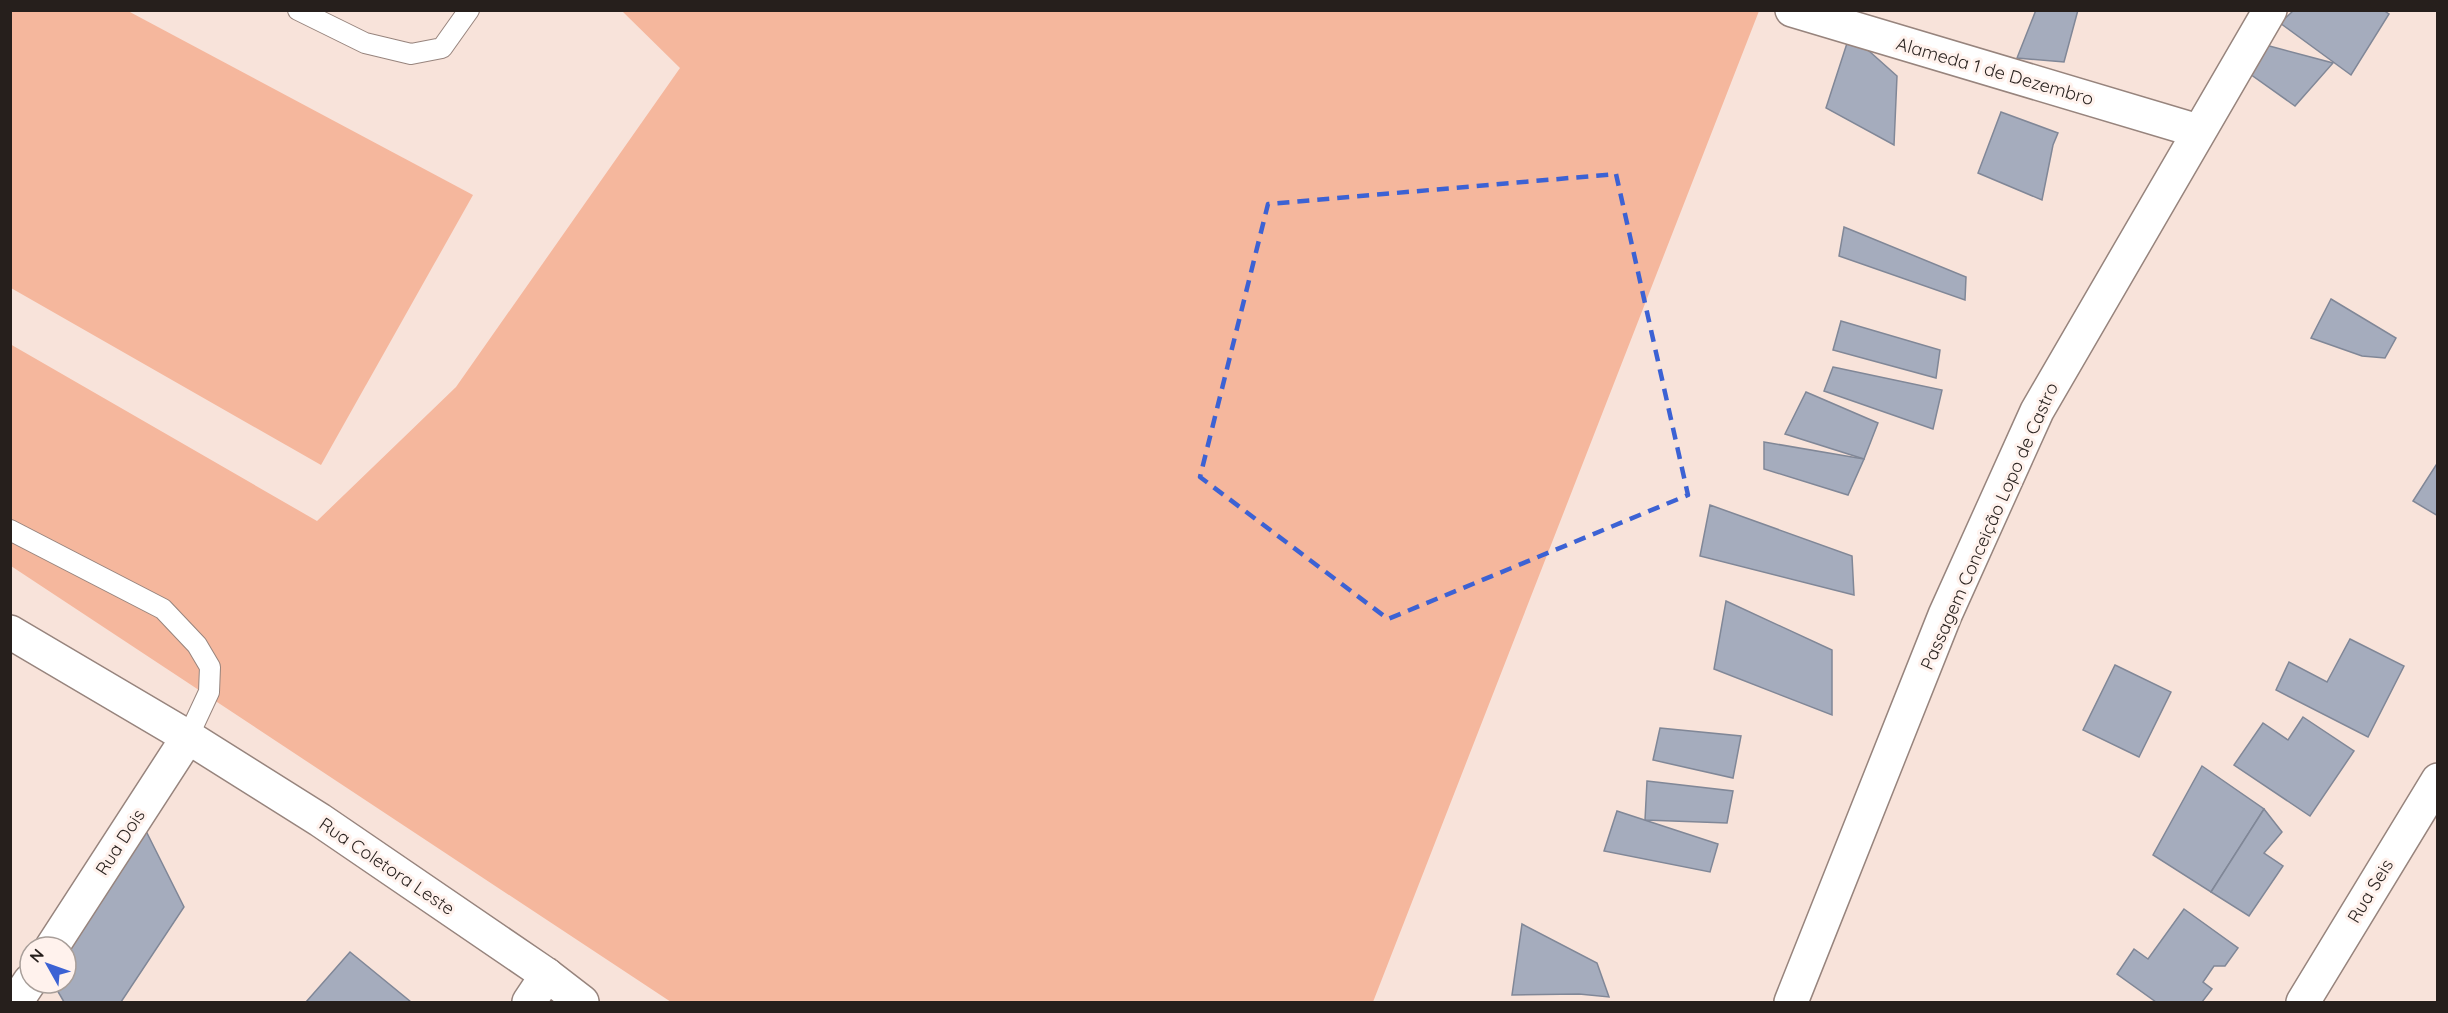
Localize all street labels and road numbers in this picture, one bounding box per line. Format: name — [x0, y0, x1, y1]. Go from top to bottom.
street label: Alameda 1 de Dezembro — [1894, 32, 2096, 110]
street label: Passagem Conceição Lopo de Castro — [1915, 379, 2063, 673]
street label: Rua Dois — [90, 805, 150, 879]
street label: Rua Coletora Leste — [315, 812, 459, 920]
street label: Rua Seis — [2342, 855, 2398, 927]

